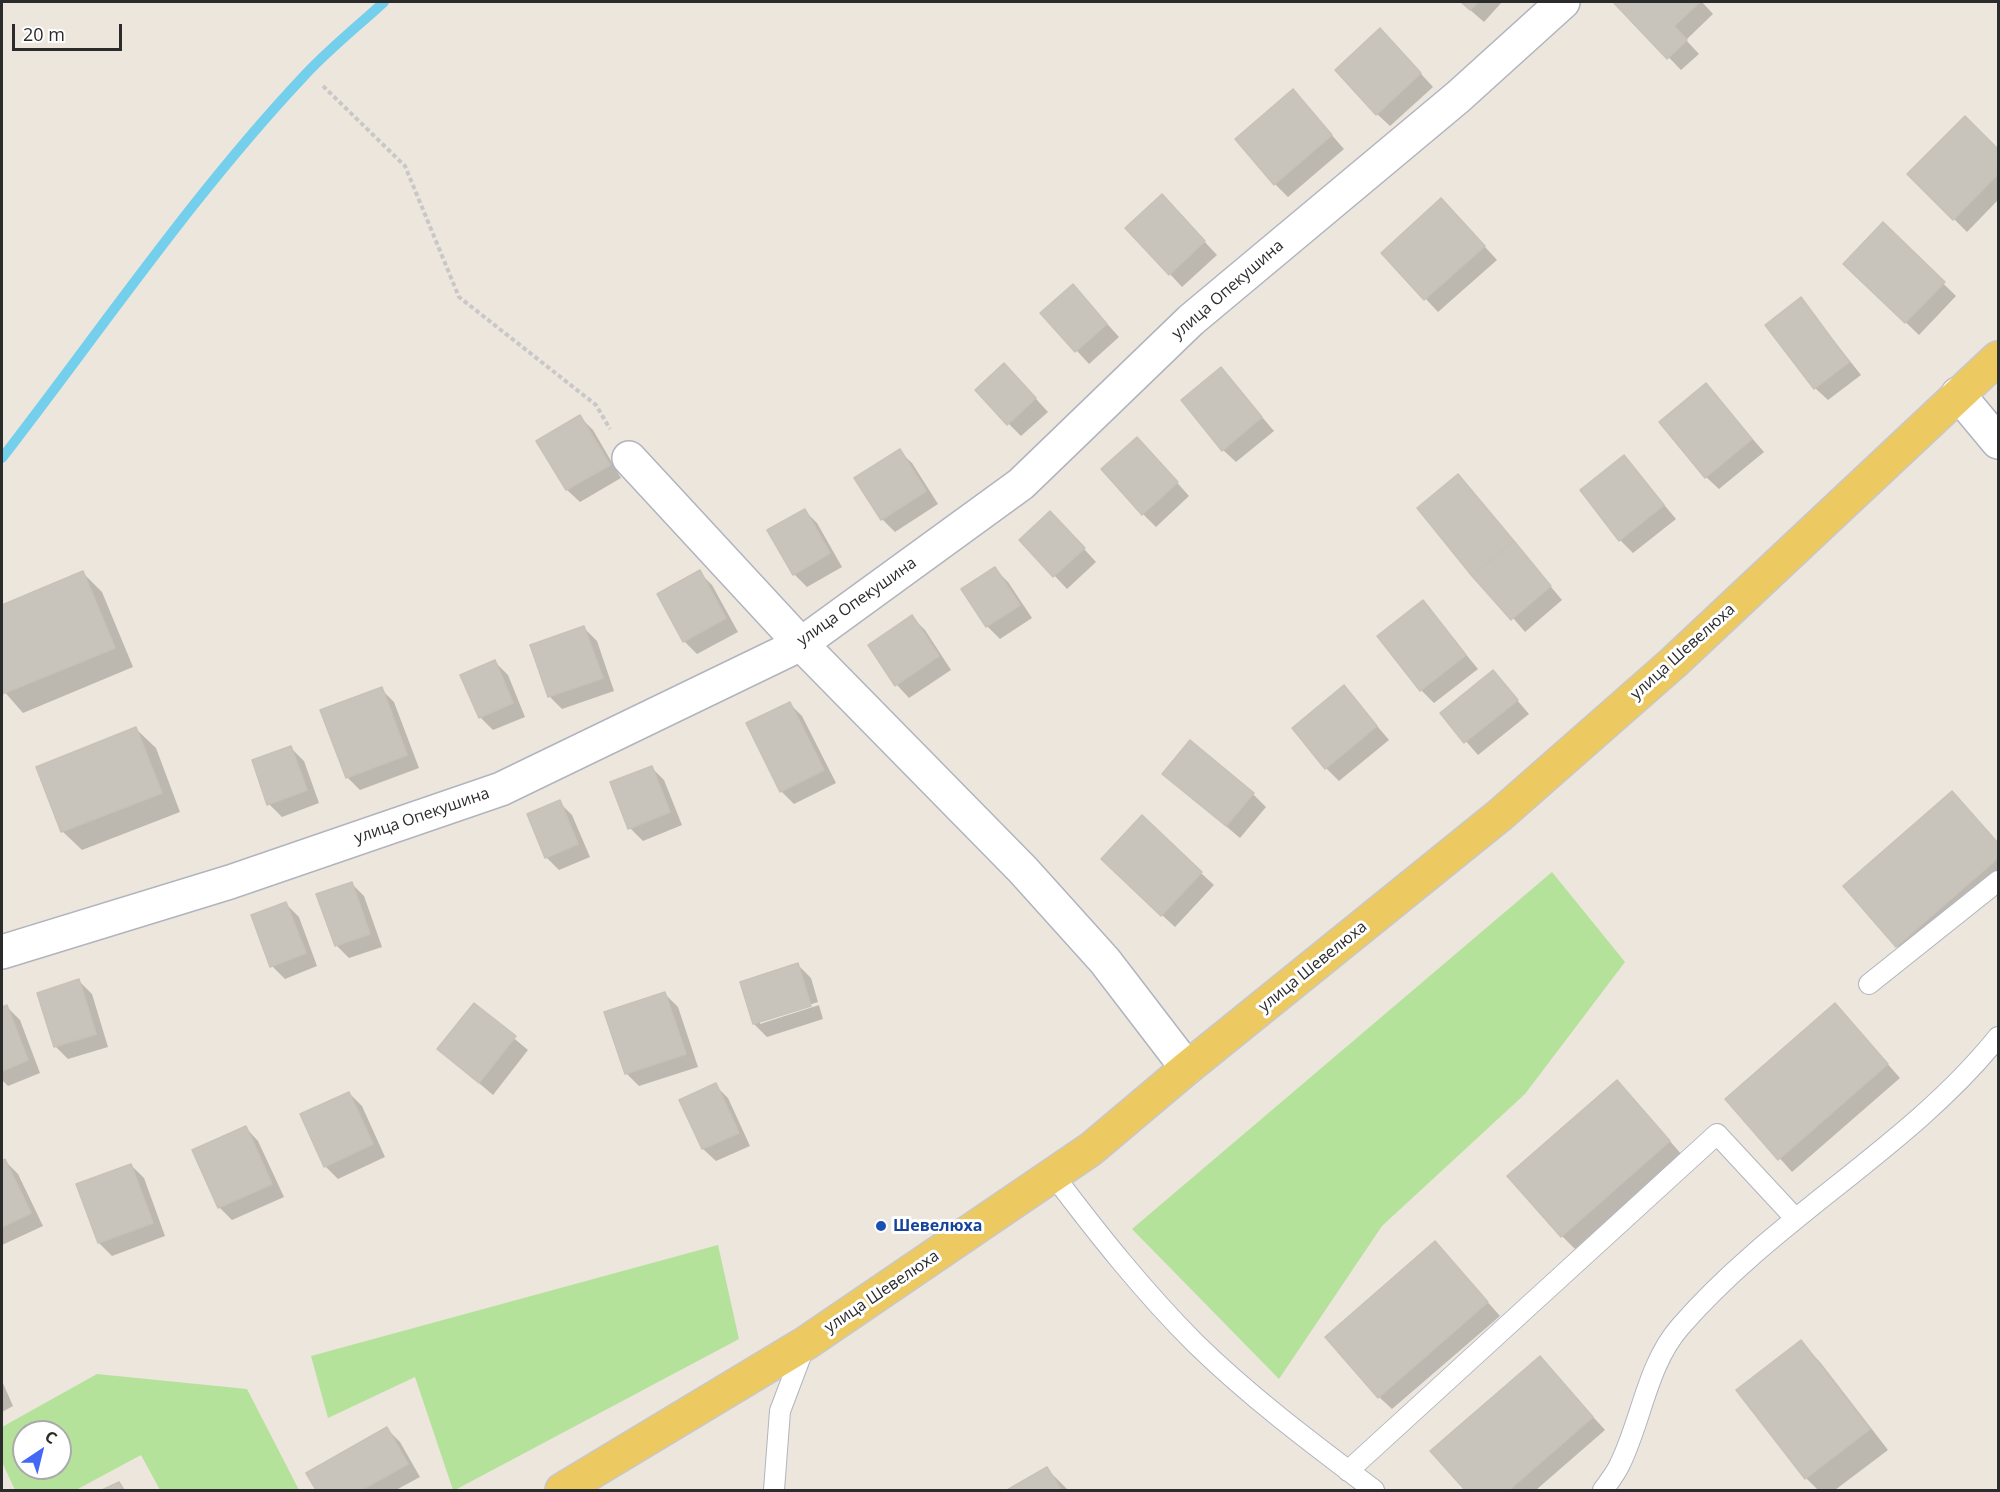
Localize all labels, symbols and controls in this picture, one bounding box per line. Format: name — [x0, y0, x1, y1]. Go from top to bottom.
scale bar — [15, 12, 124, 50]
text: 20 m — [23, 22, 65, 46]
street label: улица Опекушина — [1168, 236, 1288, 344]
street label: улица Опекушина — [794, 554, 920, 650]
street label: улица Шевелюха — [1627, 600, 1739, 704]
street label: улица Опекушина — [352, 784, 492, 848]
street label: улица Шевелюха — [1255, 917, 1371, 1017]
place label: Шевелюха — [893, 1216, 982, 1236]
marker: Шевелюха — [874, 1219, 888, 1233]
street label: улица Шевелюха — [821, 1247, 943, 1337]
north arrow — [12, 1420, 72, 1480]
text: С — [41, 1425, 62, 1449]

